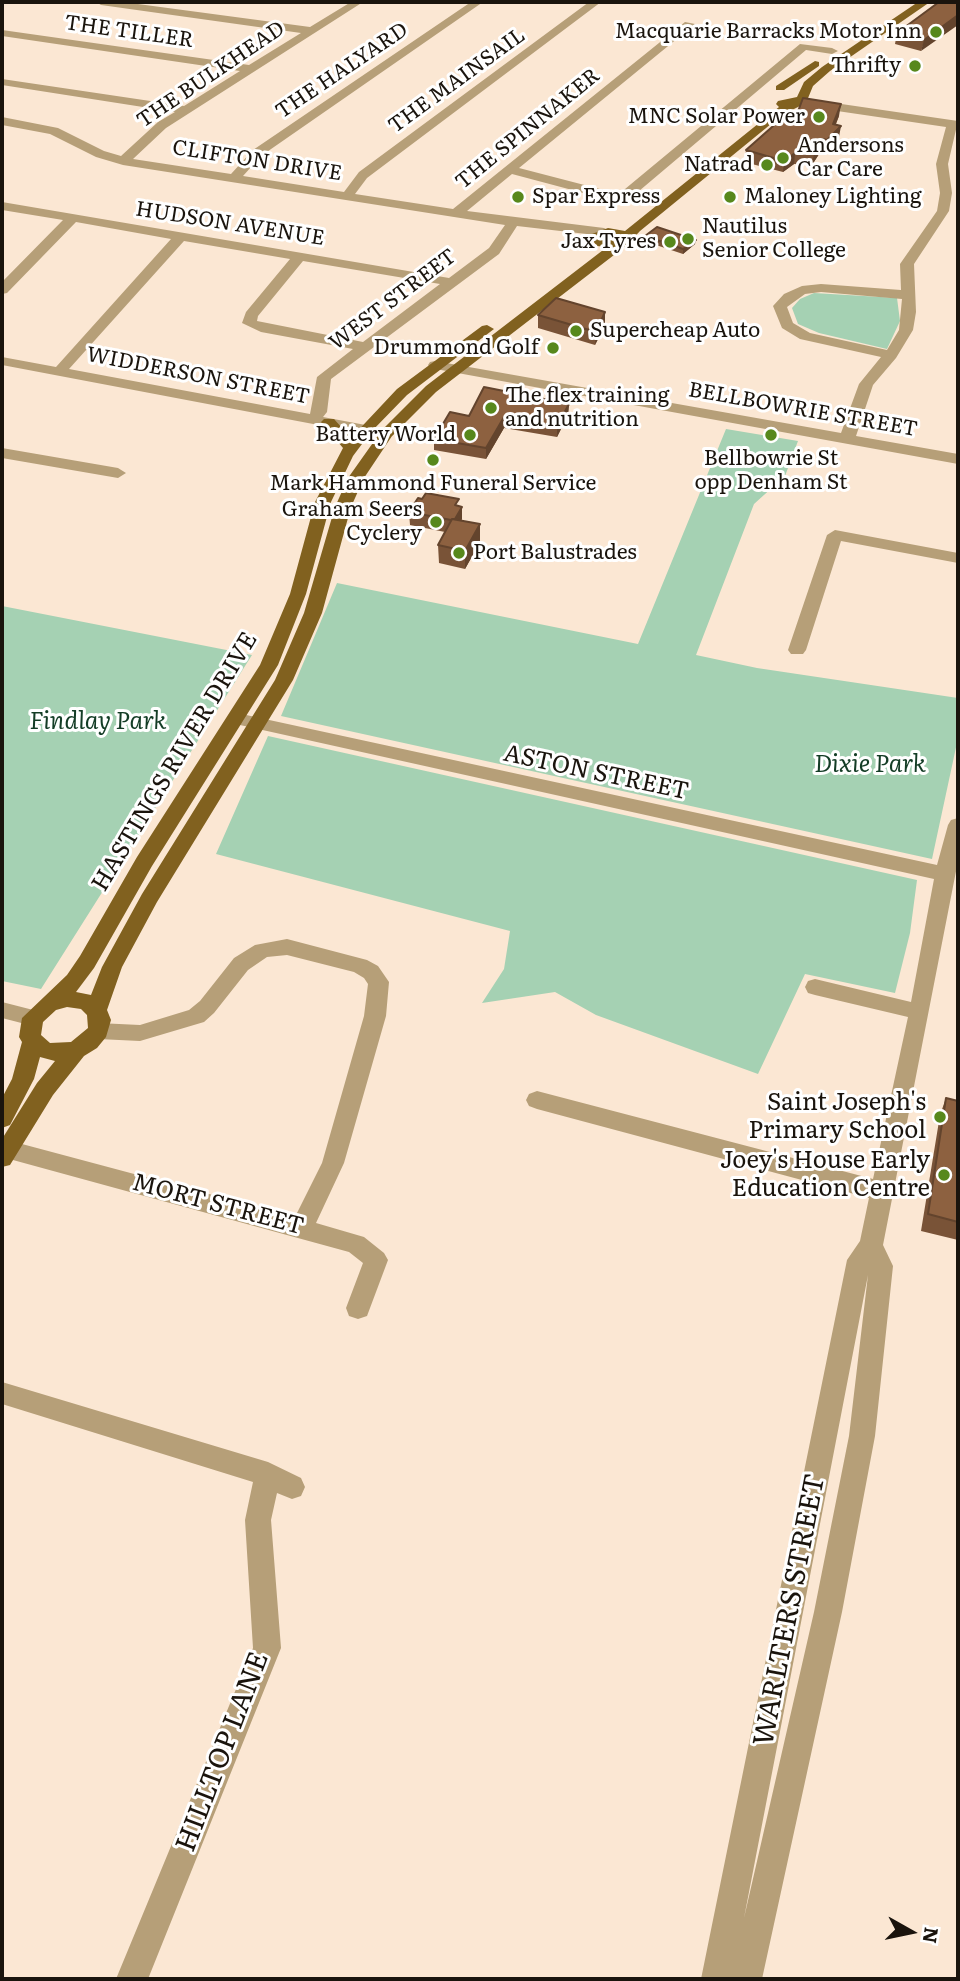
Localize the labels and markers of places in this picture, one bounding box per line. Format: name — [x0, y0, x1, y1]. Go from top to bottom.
place label: Macquarie Barracks Motor Inn — [615, 19, 922, 45]
marker: Macquarie Barracks Motor Inn — [928, 24, 944, 40]
place label: Thrifty — [831, 53, 901, 79]
marker: Thrifty — [907, 58, 923, 74]
place label: MNC Solar Power — [628, 104, 805, 130]
marker: MNC Solar Power — [811, 109, 827, 125]
place label: Andersons Car Care — [797, 133, 904, 183]
marker: Andersons Car Care — [775, 150, 791, 166]
place label: Natrad — [684, 152, 753, 178]
marker: Natrad — [759, 157, 775, 173]
place label: Spar Express — [532, 184, 660, 210]
place label: Maloney Lighting — [744, 184, 922, 210]
marker: Spar Express — [510, 189, 526, 205]
marker: Maloney Lighting — [722, 189, 738, 205]
place label: Nautilus Senior College — [702, 214, 846, 264]
place label: Jax Tyres — [561, 229, 656, 255]
marker: Nautilus Senior College — [680, 231, 696, 247]
marker: Jax Tyres — [662, 234, 678, 250]
place label: Supercheap Auto — [590, 318, 760, 344]
marker: Supercheap Auto — [568, 323, 584, 339]
place label: Drummond Golf — [373, 335, 539, 361]
marker: Drummond Golf — [545, 340, 561, 356]
place label: The flex training and nutrition — [505, 383, 669, 433]
marker: The flex training and nutrition — [483, 400, 499, 416]
place label: Battery World — [315, 422, 456, 448]
marker: Battery World — [462, 427, 478, 443]
marker: Bellbowrie St opp Denham St — [763, 427, 779, 443]
place label: Bellbowrie St opp Denham St — [694, 446, 848, 496]
marker: Mark Hammond Funeral Service — [425, 452, 441, 468]
place label: Mark Hammond Funeral Service — [270, 471, 596, 497]
place label: Graham Seers Cyclery — [282, 497, 422, 547]
marker: Graham Seers Cyclery — [428, 514, 444, 530]
place label: Port Balustrades — [473, 540, 637, 566]
marker: Port Balustrades — [451, 545, 467, 561]
place label: Saint Joseph's Primary School — [749, 1089, 926, 1145]
marker: Saint Joseph's Primary School — [932, 1109, 948, 1125]
place label: Joey's House Early Education Centre — [720, 1147, 930, 1203]
marker: Joey's House Early Education Centre — [936, 1167, 952, 1183]

